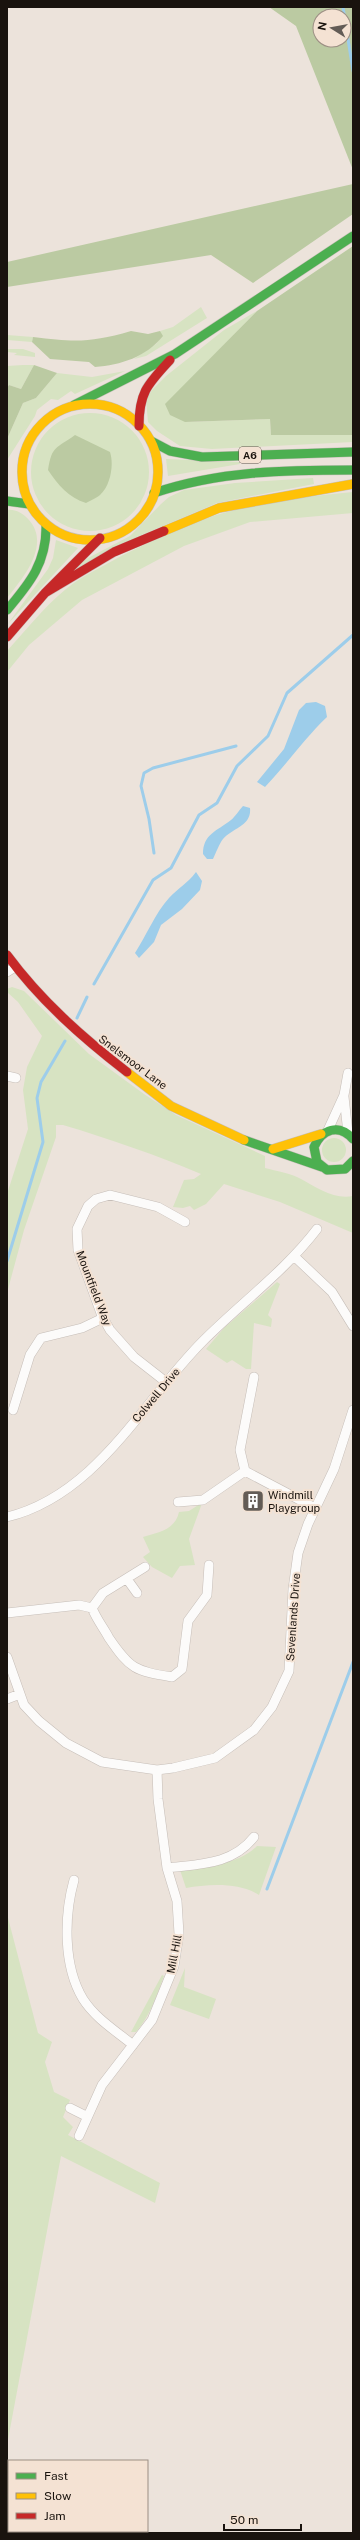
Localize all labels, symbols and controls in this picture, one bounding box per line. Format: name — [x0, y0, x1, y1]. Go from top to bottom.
north arrow — [312, 8, 352, 48]
text: N — [315, 21, 329, 31]
road number: A6 — [239, 447, 261, 463]
street label: Snelsmoor Lane — [96, 1032, 170, 1092]
street label: Mountfield Way — [74, 1249, 114, 1327]
street label: Colwell Drive — [130, 1365, 182, 1425]
building icon: Windmill Playgroup — [240, 1488, 266, 1514]
place label: Windmill Playgroup — [268, 1489, 321, 1514]
street label: Sevenlands Drive — [284, 1573, 302, 1661]
street label: Mill Hill — [164, 1933, 184, 1975]
legend — [8, 2460, 148, 2532]
text: Fast — [44, 2469, 69, 2483]
text: Slow — [44, 2489, 72, 2503]
scale bar — [224, 2506, 301, 2532]
text: Jam — [44, 2509, 66, 2523]
text: 50 m — [230, 2513, 258, 2527]

